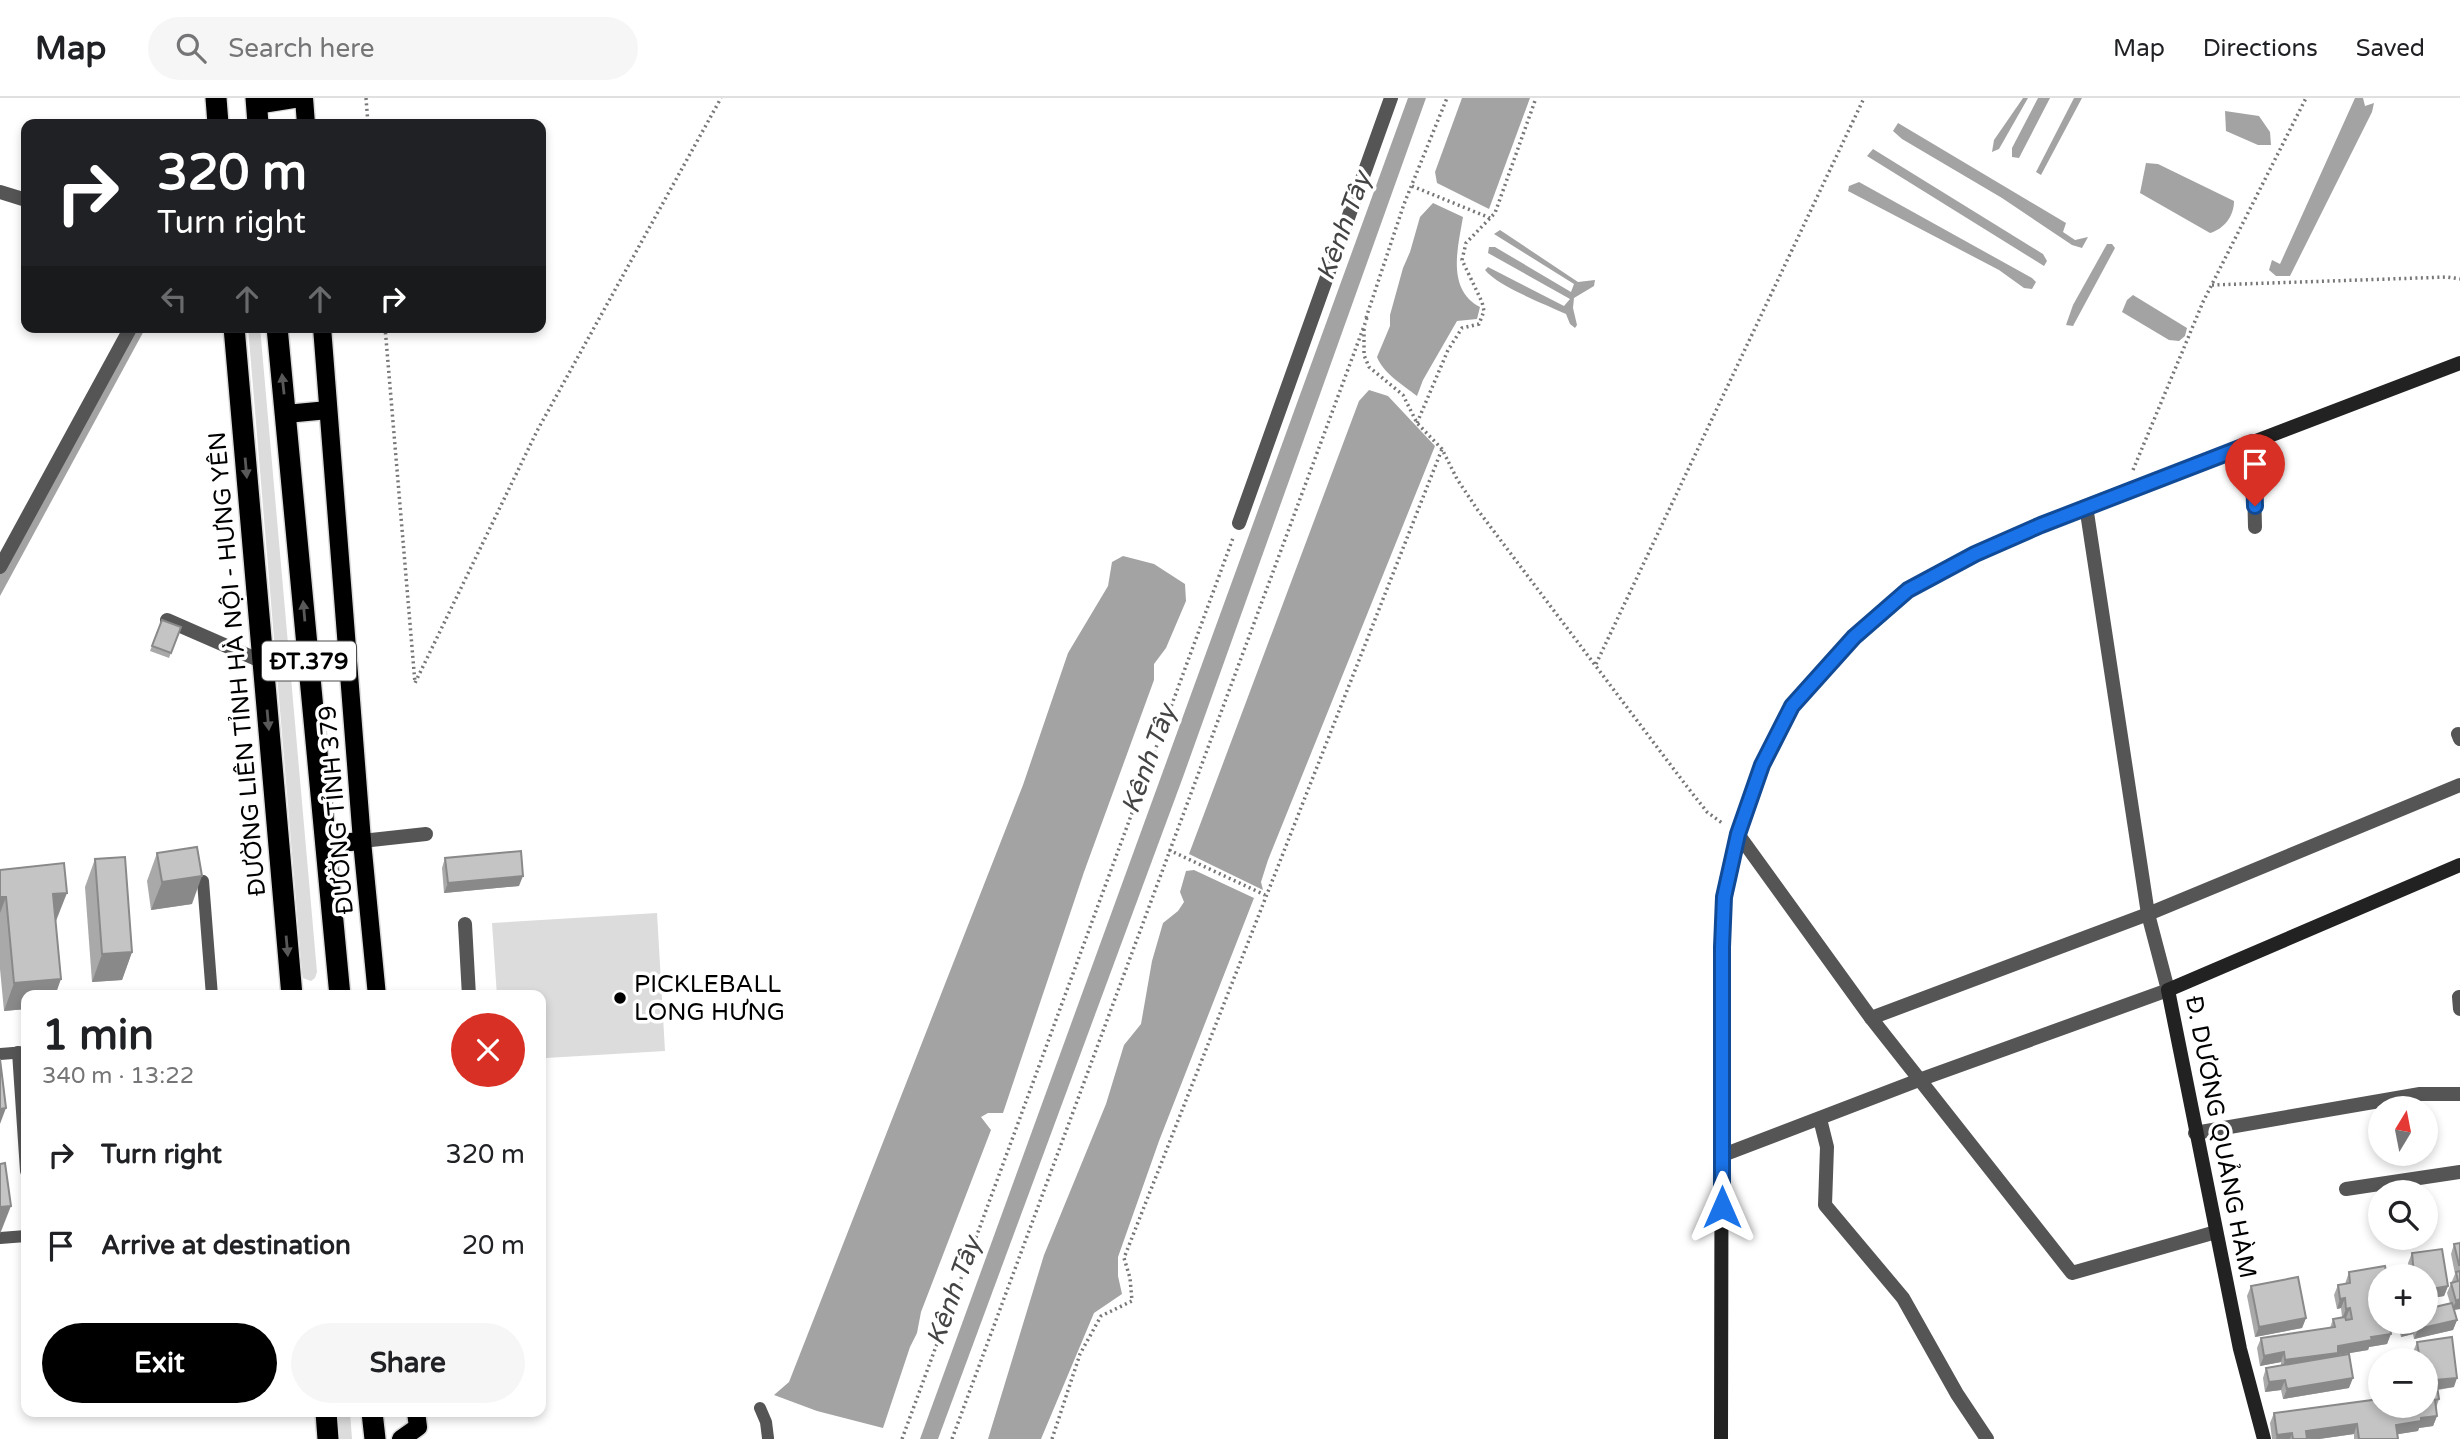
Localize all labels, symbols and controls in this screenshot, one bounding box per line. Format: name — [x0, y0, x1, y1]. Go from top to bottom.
search box — [148, 17, 638, 80]
text: Map — [35, 29, 106, 68]
icon: search — [172, 29, 210, 67]
text: Search here — [228, 33, 374, 64]
text: Map — [2113, 34, 2165, 63]
text: Directions — [2203, 34, 2318, 63]
text: Saved — [2356, 34, 2425, 63]
text: 320 m — [157, 144, 307, 203]
icon: right — [42, 147, 133, 238]
water label: Kênh Tây — [1310, 165, 1378, 284]
text: Turn right — [157, 204, 306, 242]
icon: left — [155, 280, 193, 318]
icon: ahead — [228, 280, 266, 318]
icon: ahead — [301, 280, 339, 318]
icon: right — [374, 280, 412, 318]
one-way arrow — [277, 373, 288, 395]
street label: ĐƯỜNG LIÊN TỈNH HÀ NỘI - HƯNG YÊN — [202, 430, 272, 898]
pin — [2225, 434, 2285, 506]
icon: arrive — [2236, 445, 2274, 483]
one-way arrow — [241, 458, 252, 480]
one-way arrow — [299, 599, 310, 621]
road number: ĐT.379 — [262, 642, 356, 680]
water label: Kênh Tây — [1115, 698, 1183, 817]
street label: ĐƯỜNG TỈNH 379 — [312, 704, 360, 916]
one-way arrow — [263, 709, 274, 731]
one-way arrow — [282, 935, 293, 957]
place label: PICKLEBALL LONG HƯNG — [634, 970, 785, 1027]
marker: PICKLEBALL LONG HƯNG — [612, 990, 628, 1006]
street label: Đ. DƯƠNG QUẢNG HÀM — [2179, 993, 2263, 1281]
text: 1 min — [42, 1010, 154, 1061]
button: close — [451, 1013, 525, 1087]
text: 340 m · 13:22 — [42, 1062, 194, 1090]
north arrow — [2368, 1096, 2438, 1166]
map controls — [2368, 1096, 2438, 1418]
icon: right — [42, 1136, 80, 1174]
text: Turn right — [101, 1139, 222, 1170]
text: 320 m — [445, 1139, 525, 1170]
position arrow — [1685, 1170, 1759, 1244]
button: search — [2368, 1180, 2438, 1250]
icon: arrive — [42, 1227, 80, 1265]
text: Arrive at destination — [101, 1230, 351, 1261]
text: 20 m — [462, 1230, 525, 1261]
water label: Kênh Tây — [920, 1230, 988, 1349]
button: + — [2368, 1264, 2438, 1334]
button: Exit — [42, 1323, 277, 1403]
button: Share — [291, 1323, 525, 1403]
button: − — [2368, 1348, 2438, 1418]

